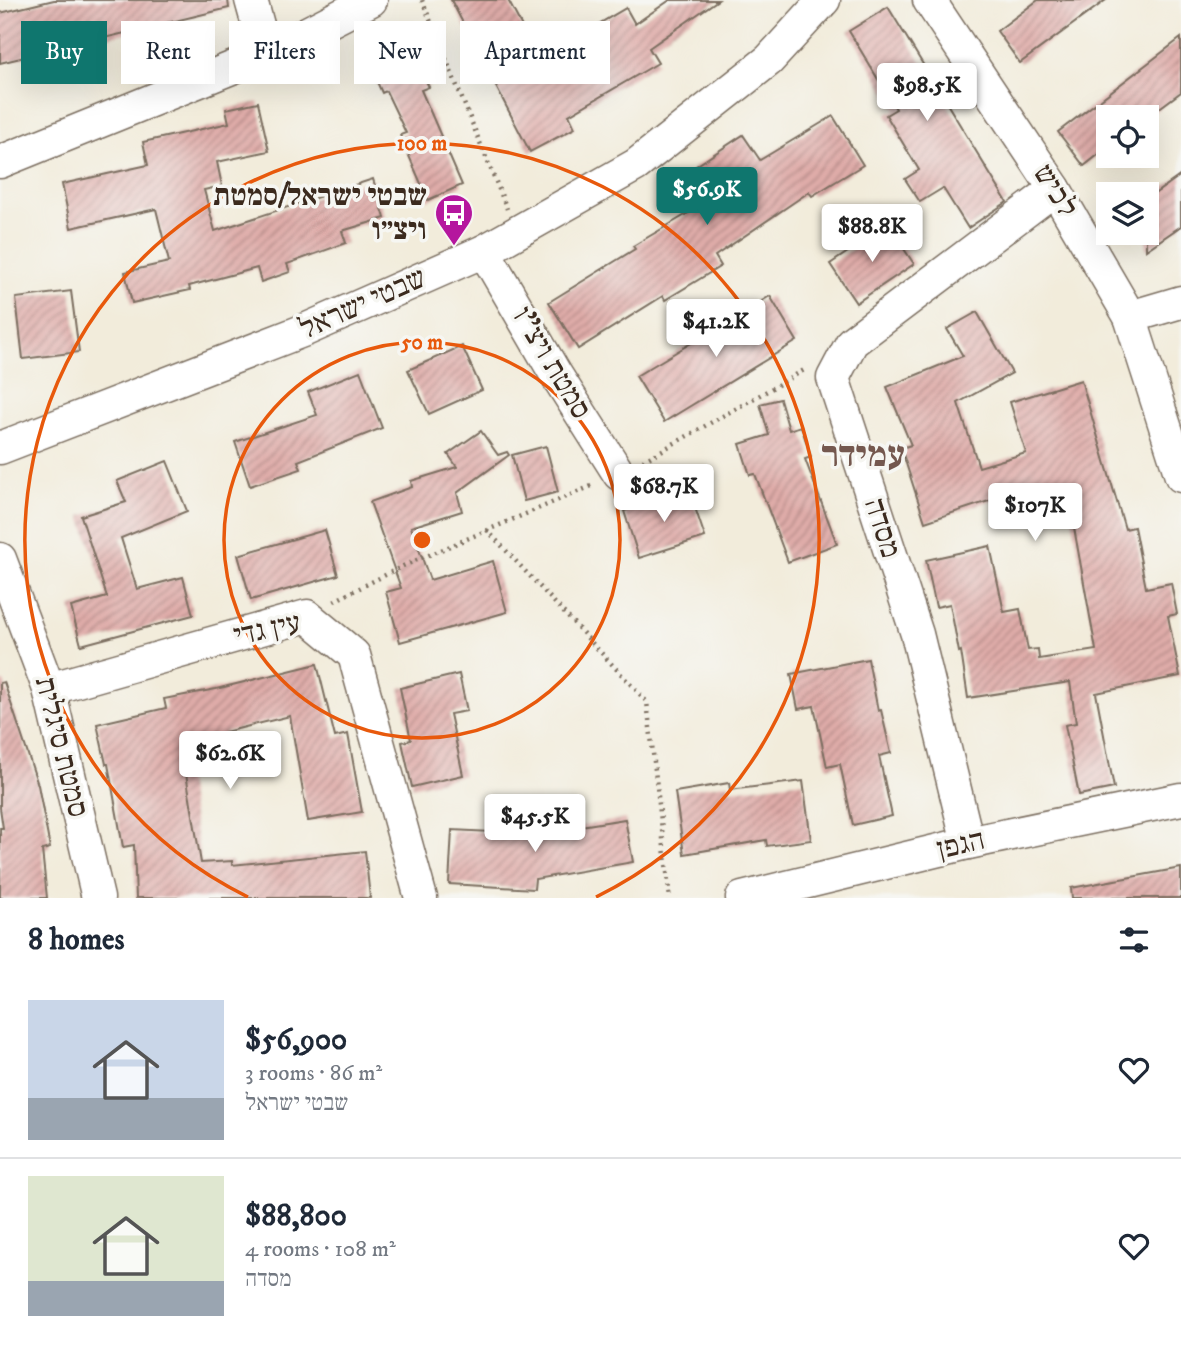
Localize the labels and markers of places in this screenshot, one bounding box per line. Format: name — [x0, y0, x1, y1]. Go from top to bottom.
pin: $98.5K — [870, 64, 984, 123]
pin: $56.9K — [650, 168, 764, 227]
place label: שבטי ישראל/סמטת ויצ״ו — [213, 178, 427, 249]
bus stop icon: שבטי ישראל/סמטת ויצ״ו — [433, 192, 475, 247]
pin: $88.8K — [815, 204, 929, 264]
pin: $41.2K — [659, 300, 773, 359]
pin: $68.7K — [607, 464, 721, 524]
pin: $107K — [986, 484, 1084, 543]
centre of rings — [410, 528, 434, 552]
pin: $62.6K — [173, 732, 287, 791]
pin: $45.5K — [478, 794, 592, 854]

